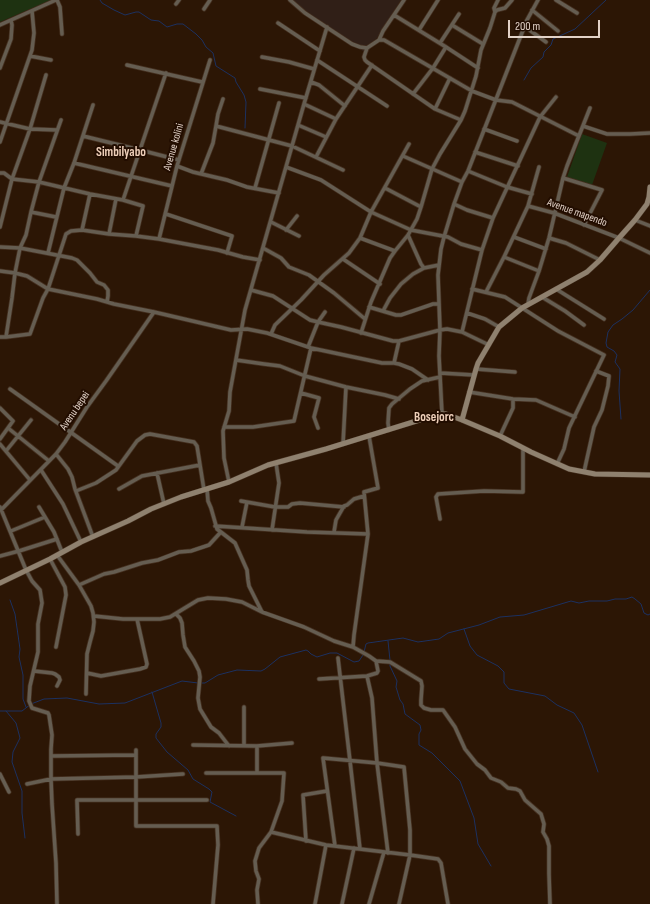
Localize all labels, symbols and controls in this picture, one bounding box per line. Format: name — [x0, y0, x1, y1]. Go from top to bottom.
scale bar — [510, 12, 602, 38]
text: 200 m — [515, 19, 540, 34]
street label: Avenue kolini — [161, 122, 187, 172]
district label: Simbilyabo — [96, 145, 146, 161]
street label: Avenue mapendo — [545, 196, 609, 230]
street label: Avenu bepei — [57, 389, 93, 433]
district label: Bosejorc — [414, 410, 454, 426]

